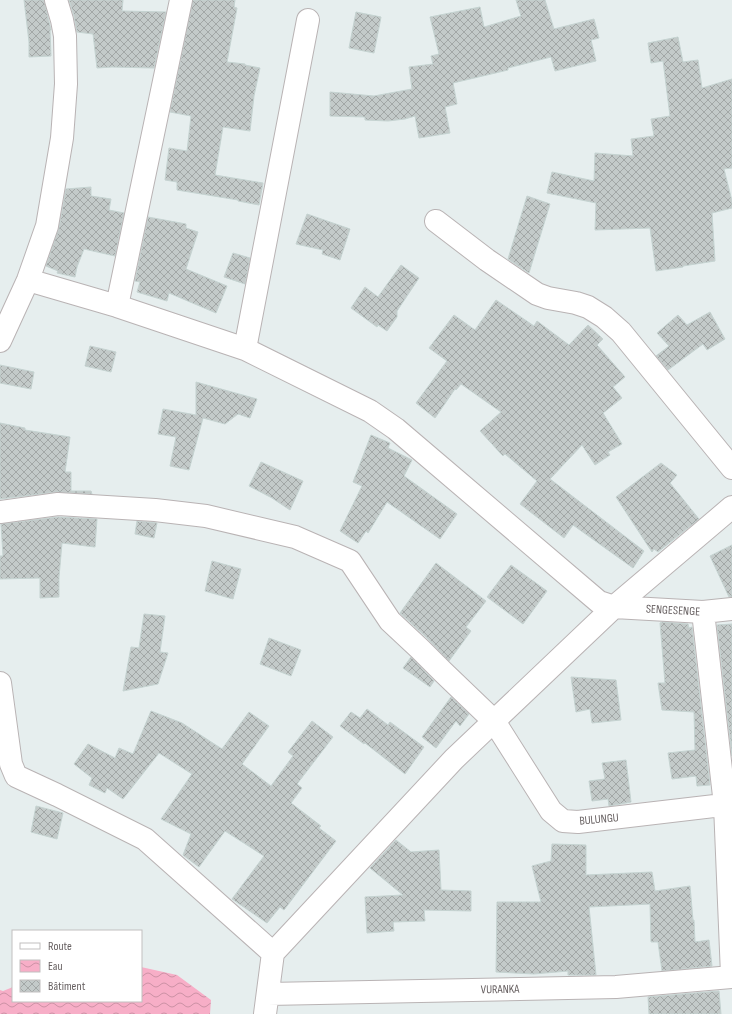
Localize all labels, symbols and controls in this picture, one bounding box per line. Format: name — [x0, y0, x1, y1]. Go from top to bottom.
street label: SENGESENGE — [645, 602, 701, 619]
street label: BULUNGU — [579, 810, 619, 829]
legend — [12, 930, 142, 1002]
text: Route — [48, 939, 72, 954]
text: Eau — [48, 959, 62, 974]
text: Bâtiment — [48, 979, 86, 994]
street label: VURANKA — [481, 982, 520, 997]

